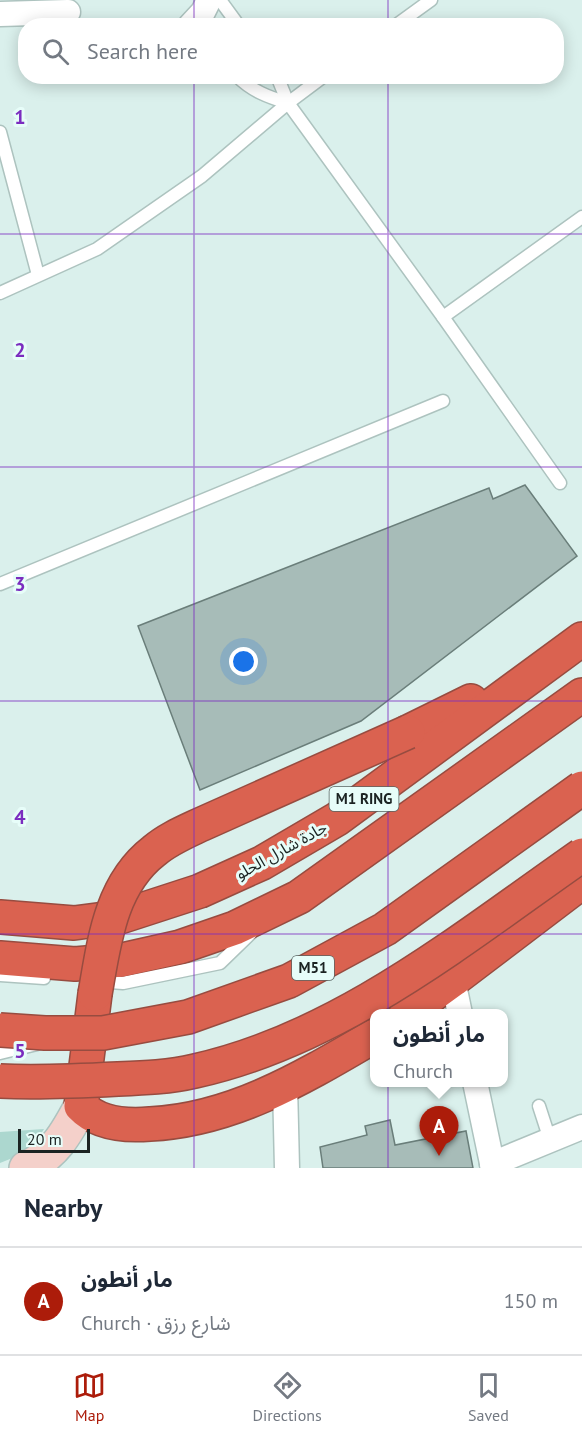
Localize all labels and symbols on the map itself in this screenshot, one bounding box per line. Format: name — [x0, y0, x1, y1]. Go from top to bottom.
text: 1 — [14, 104, 26, 130]
text: 2 — [14, 337, 26, 363]
text: 3 — [14, 571, 26, 597]
your location — [229, 647, 258, 676]
road number: M1 RING — [330, 787, 398, 811]
text: 4 — [14, 804, 26, 830]
street label: جادة شارل الحلو — [232, 817, 331, 884]
road number: M51 — [292, 956, 334, 980]
text: 5 — [14, 1038, 26, 1064]
pin: A — [420, 1106, 458, 1156]
scale bar — [18, 1126, 90, 1154]

